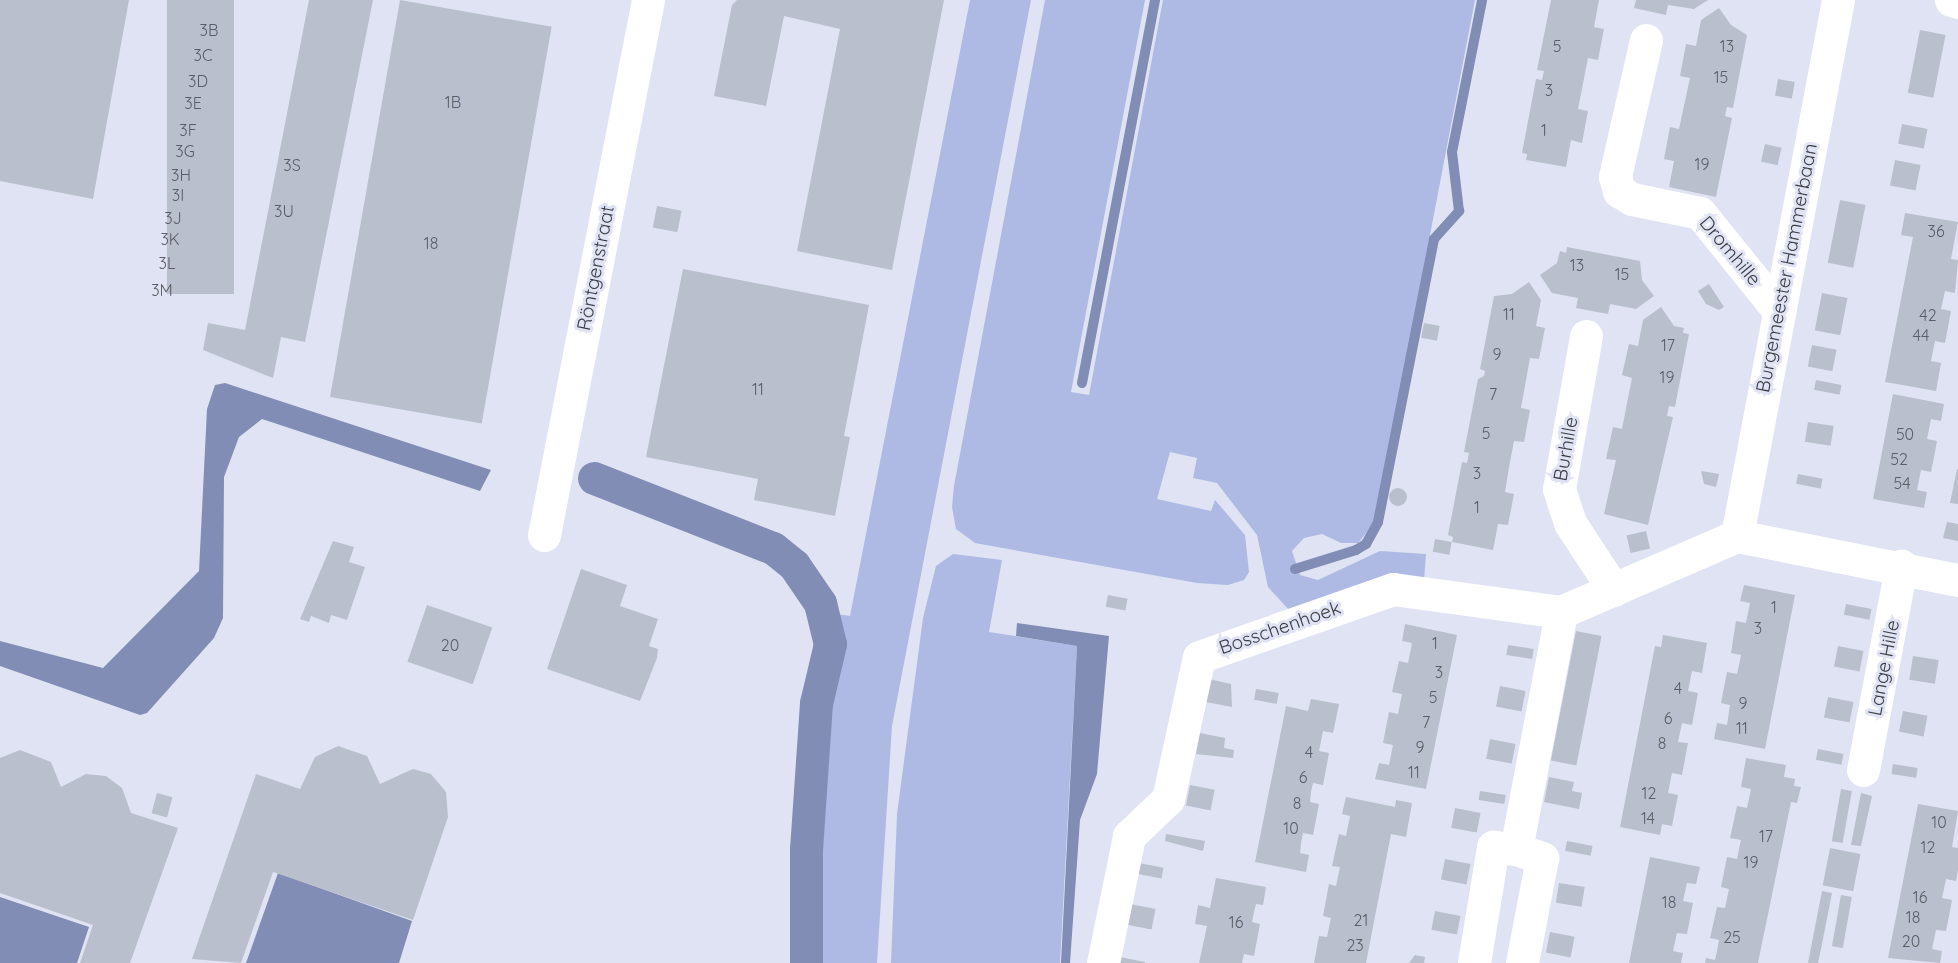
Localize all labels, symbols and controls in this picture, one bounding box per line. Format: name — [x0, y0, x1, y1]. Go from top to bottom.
house number: 3B — [200, 20, 218, 40]
house number: 5 — [1553, 36, 1561, 56]
house number: 13 — [1720, 36, 1734, 56]
house number: 3C — [194, 45, 212, 65]
house number: 15 — [1714, 67, 1728, 87]
house number: 3D — [188, 71, 208, 91]
house number: 3 — [1545, 80, 1553, 100]
house number: 1B — [445, 92, 461, 112]
house number: 3E — [184, 93, 202, 113]
house number: 3F — [179, 120, 197, 140]
house number: 1 — [1541, 120, 1547, 140]
house number: 3G — [175, 141, 195, 161]
street label: Burgemeester Hammerbaan — [1752, 141, 1822, 395]
house number: 19 — [1695, 154, 1709, 174]
house number: 3S — [283, 155, 301, 175]
house number: 3H — [171, 165, 191, 185]
house number: 3I — [172, 185, 184, 205]
house number: 3U — [274, 201, 294, 221]
street label: Röntgenstraat — [573, 204, 619, 332]
house number: 3J — [164, 208, 182, 228]
street label: Dromhille — [1694, 212, 1766, 290]
house number: 36 — [1928, 221, 1944, 241]
house number: 3K — [160, 229, 180, 249]
house number: 18 — [424, 233, 438, 253]
house number: 3L — [159, 253, 175, 273]
house number: 13 — [1570, 255, 1584, 275]
house number: 15 — [1615, 264, 1629, 284]
house number: 3M — [151, 280, 173, 300]
house number: 11 — [1503, 304, 1515, 324]
house number: 42 — [1919, 305, 1937, 325]
house number: 44 — [1913, 325, 1929, 345]
house number: 17 — [1661, 335, 1675, 355]
house number: 9 — [1493, 344, 1501, 364]
house number: 19 — [1660, 367, 1674, 387]
house number: 11 — [752, 379, 764, 399]
house number: 7 — [1489, 384, 1497, 404]
street label: Burhille — [1549, 415, 1583, 483]
house number: 5 — [1482, 423, 1490, 443]
house number: 50 — [1896, 424, 1914, 444]
house number: 52 — [1890, 449, 1908, 469]
house number: 3 — [1473, 463, 1481, 483]
house number: 54 — [1893, 473, 1911, 493]
house number: 1 — [1474, 497, 1480, 517]
street label: Bosschenhoek — [1216, 597, 1344, 659]
house number: 1 — [1771, 597, 1777, 617]
house number: 3 — [1754, 618, 1762, 638]
street label: Lange Hille — [1864, 618, 1904, 718]
house number: 1 — [1432, 633, 1438, 653]
house number: 20 — [441, 635, 459, 655]
house number: 3 — [1435, 662, 1443, 682]
house number: 4 — [1674, 678, 1682, 698]
house number: 5 — [1429, 687, 1437, 707]
house number: 9 — [1739, 693, 1747, 713]
house number: 6 — [1664, 708, 1672, 728]
house number: 7 — [1422, 712, 1430, 732]
house number: 11 — [1736, 718, 1748, 738]
house number: 8 — [1658, 733, 1666, 753]
house number: 9 — [1416, 737, 1424, 757]
house number: 4 — [1305, 742, 1313, 762]
house number: 11 — [1408, 762, 1420, 782]
house number: 6 — [1299, 767, 1307, 787]
house number: 12 — [1642, 783, 1656, 803]
house number: 8 — [1293, 793, 1301, 813]
house number: 14 — [1641, 808, 1655, 828]
house number: 10 — [1931, 812, 1947, 832]
house number: 10 — [1283, 818, 1299, 838]
house number: 17 — [1759, 826, 1773, 846]
house number: 12 — [1921, 837, 1935, 857]
house number: 19 — [1744, 852, 1758, 872]
house number: 16 — [1913, 887, 1927, 907]
house number: 18 — [1662, 892, 1676, 912]
house number: 18 — [1906, 907, 1920, 927]
house number: 21 — [1354, 910, 1368, 930]
house number: 16 — [1229, 912, 1243, 932]
house number: 25 — [1723, 927, 1741, 947]
house number: 20 — [1902, 931, 1920, 951]
house number: 23 — [1346, 935, 1364, 955]

